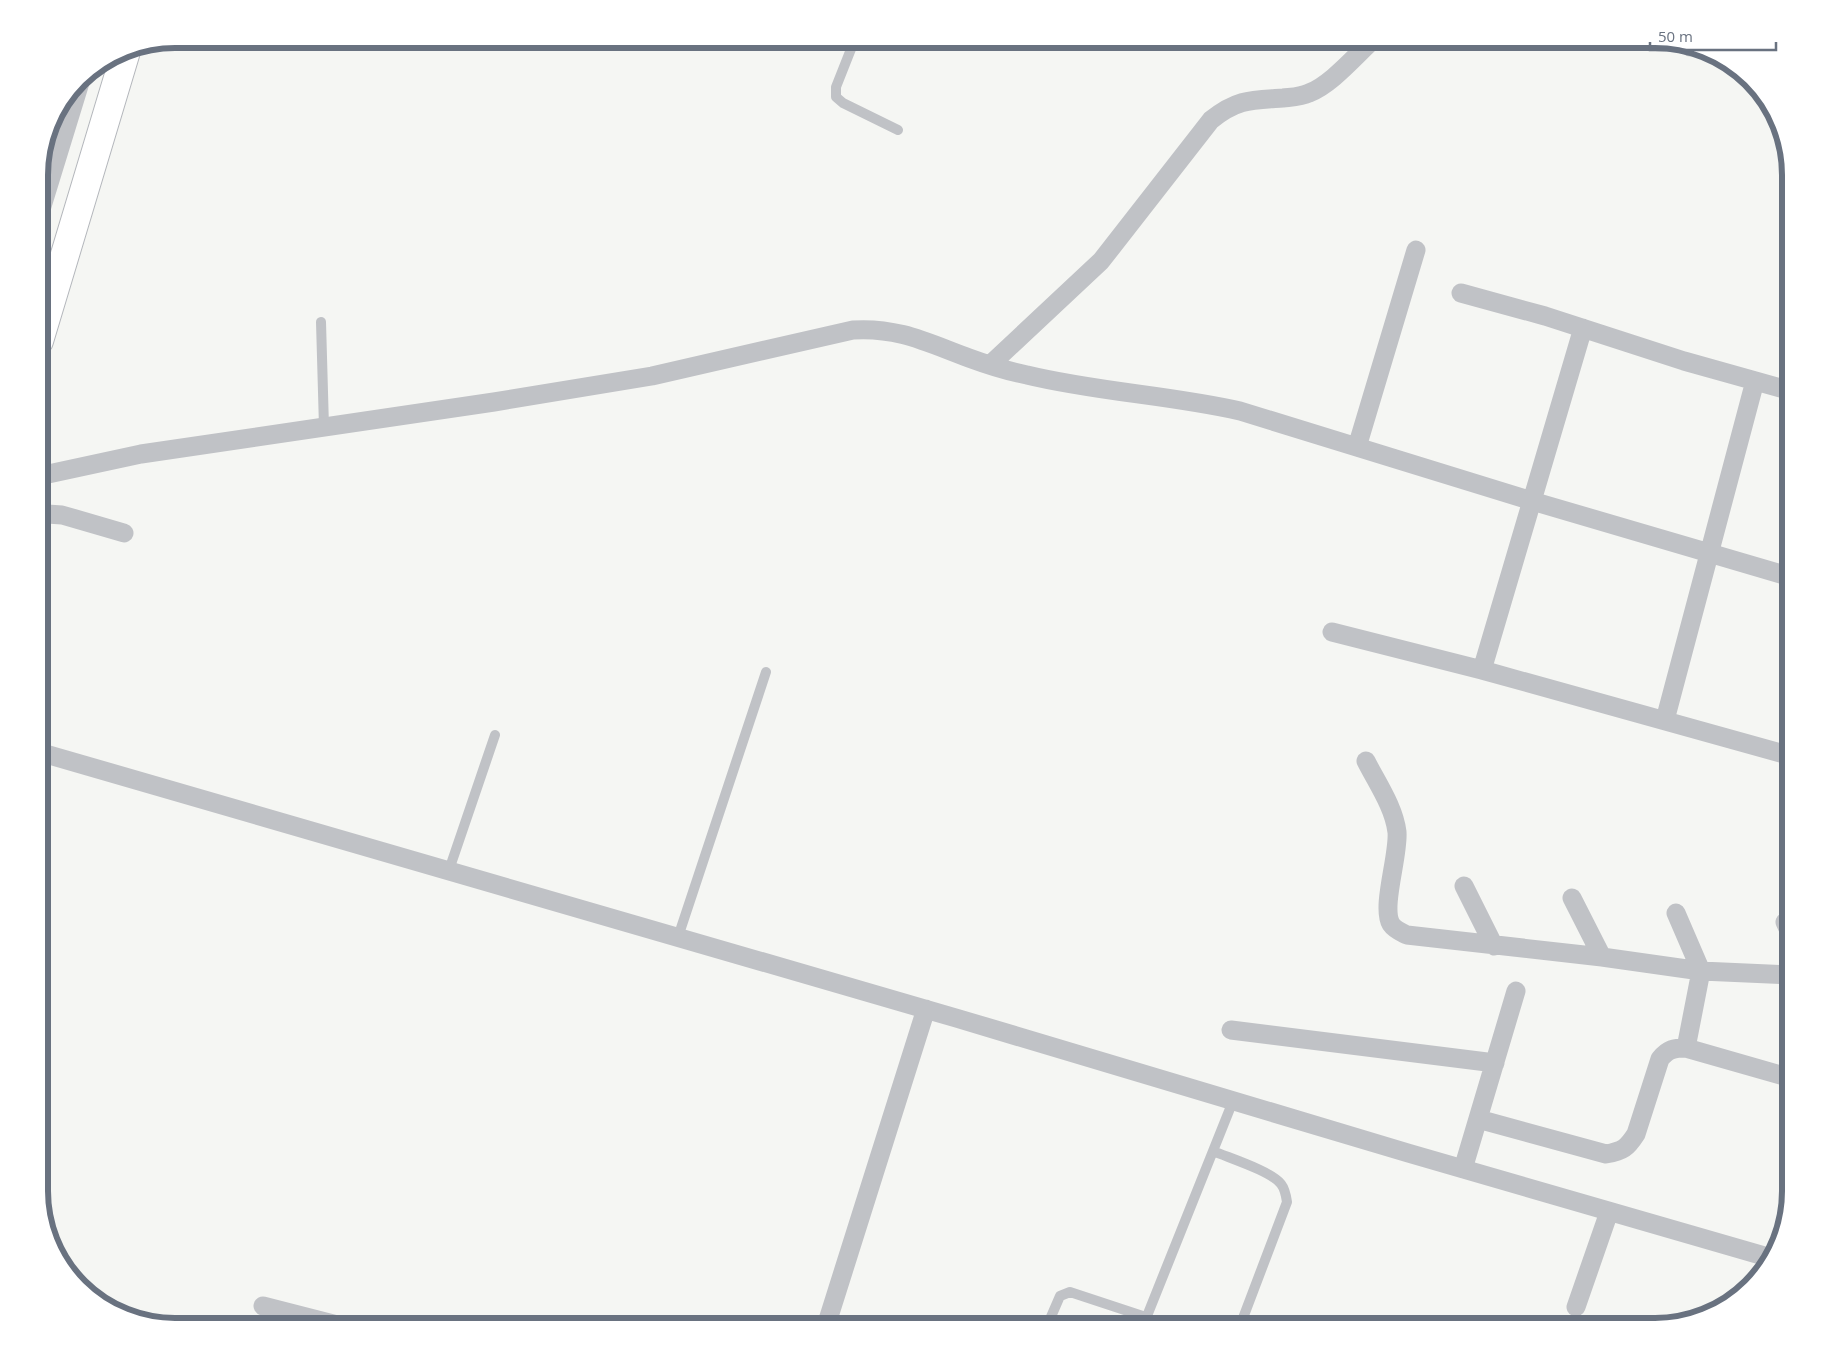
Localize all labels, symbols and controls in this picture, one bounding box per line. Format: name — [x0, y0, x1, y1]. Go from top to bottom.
scale bar — [1650, 20, 1776, 52]
text: 50 m — [1658, 26, 1693, 46]

